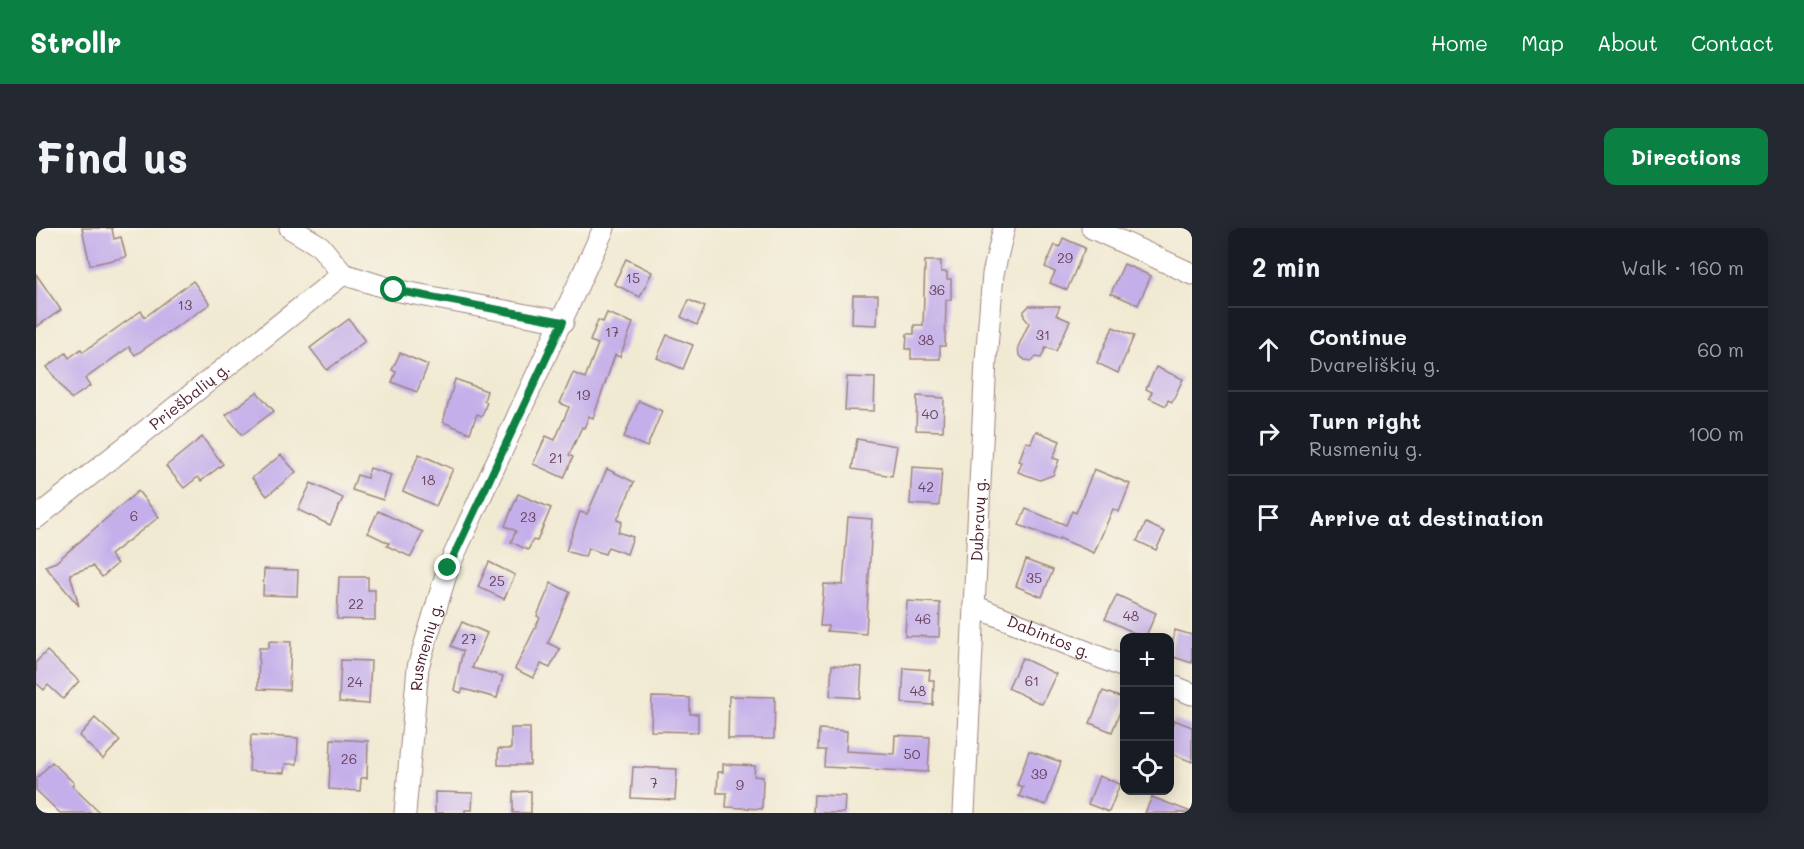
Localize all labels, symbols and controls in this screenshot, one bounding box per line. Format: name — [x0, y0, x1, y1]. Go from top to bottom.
text: Strollr — [30, 24, 121, 60]
text: Home — [1431, 29, 1488, 56]
text: Map — [1521, 29, 1564, 56]
text: About — [1597, 29, 1658, 56]
text: Contact — [1691, 29, 1774, 56]
button: Directions — [1604, 128, 1768, 185]
text: Find us — [36, 129, 188, 184]
house number: 29 — [1057, 248, 1073, 267]
text: 2 min — [1252, 250, 1320, 284]
text: Walk · 160 m — [1621, 254, 1744, 280]
house number: 15 — [626, 268, 640, 287]
route start — [380, 276, 406, 302]
house number: 36 — [929, 280, 945, 299]
house number: 13 — [178, 295, 192, 314]
house number: 17 — [605, 322, 619, 341]
text: Continue — [1309, 322, 1407, 351]
house number: 31 — [1036, 325, 1050, 344]
house number: 38 — [918, 330, 934, 349]
icon: ahead — [1252, 333, 1285, 366]
text: 60 m — [1697, 336, 1744, 362]
text: Dvareliškių g. — [1309, 351, 1441, 377]
street label: Priešbalių g. — [144, 357, 234, 434]
house number: 19 — [576, 385, 590, 404]
house number: 40 — [922, 404, 939, 423]
text: Turn right — [1309, 406, 1421, 435]
icon: right — [1252, 417, 1285, 450]
text: 100 m — [1688, 420, 1744, 446]
text: Rusmenių g. — [1309, 435, 1423, 461]
house number: 21 — [549, 448, 563, 467]
house number: 18 — [421, 470, 435, 489]
house number: 42 — [918, 477, 934, 496]
street label: Dubravų g. — [965, 477, 990, 562]
icon: arrive — [1252, 501, 1285, 534]
text: Arrive at destination — [1309, 503, 1544, 532]
house number: 6 — [130, 506, 138, 525]
house number: 23 — [520, 507, 536, 526]
route end — [434, 554, 460, 580]
house number: 35 — [1026, 568, 1042, 587]
house number: 25 — [489, 571, 505, 590]
house number: 22 — [348, 594, 364, 613]
street label: Rusmenių g. — [405, 600, 447, 692]
house number: 48 — [1123, 606, 1139, 625]
house number: 46 — [915, 609, 931, 628]
street label: Dabintos g. — [1004, 610, 1094, 662]
house number: 27 — [461, 629, 477, 648]
map controls — [1120, 633, 1174, 795]
button: + — [1120, 633, 1174, 687]
house number: 61 — [1025, 671, 1039, 690]
house number: 24 — [347, 672, 364, 691]
house number: 48 — [910, 681, 926, 700]
button: − — [1120, 687, 1174, 741]
button: locate — [1120, 741, 1174, 795]
house number: 50 — [904, 744, 921, 763]
house number: 26 — [341, 749, 357, 768]
house number: 39 — [1031, 764, 1047, 783]
house number: 7 — [650, 773, 658, 792]
house number: 9 — [736, 775, 744, 794]

